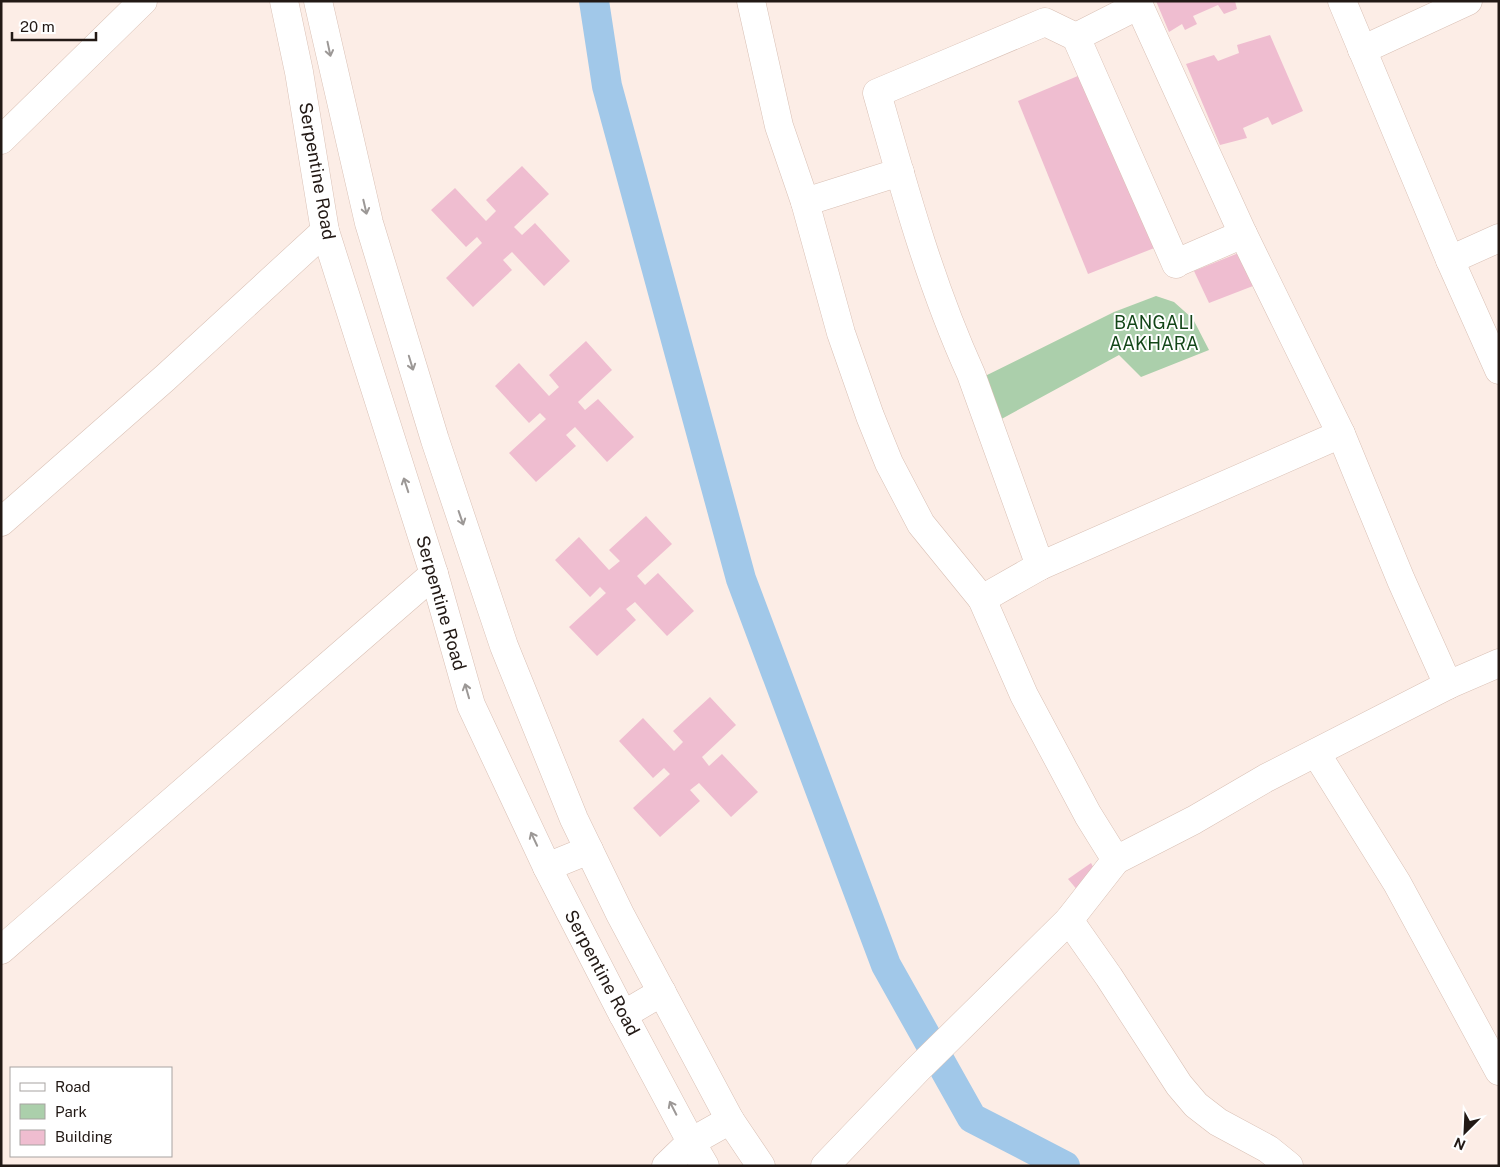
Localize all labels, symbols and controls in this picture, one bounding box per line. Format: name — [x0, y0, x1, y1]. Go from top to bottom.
scale bar — [12, 10, 96, 42]
text: 20 m — [20, 18, 55, 35]
one-way arrow — [324, 40, 334, 56]
street label: Serpentine Road — [295, 101, 340, 241]
one-way arrow — [361, 199, 370, 215]
park label: BANGALI AAKHARA — [1109, 312, 1199, 354]
one-way arrow — [407, 355, 417, 371]
one-way arrow — [400, 477, 410, 493]
one-way arrow — [457, 509, 466, 525]
street label: Serpentine Road — [412, 533, 471, 673]
one-way arrow — [462, 683, 472, 699]
one-way arrow — [529, 832, 538, 847]
street label: Serpentine Road — [560, 906, 644, 1039]
legend — [10, 1067, 172, 1157]
text: Road — [55, 1078, 91, 1095]
one-way arrow — [668, 1101, 677, 1116]
text: Park — [55, 1103, 87, 1120]
north arrow — [1440, 1107, 1490, 1157]
text: Building — [55, 1128, 113, 1145]
text: N — [1451, 1134, 1468, 1153]

